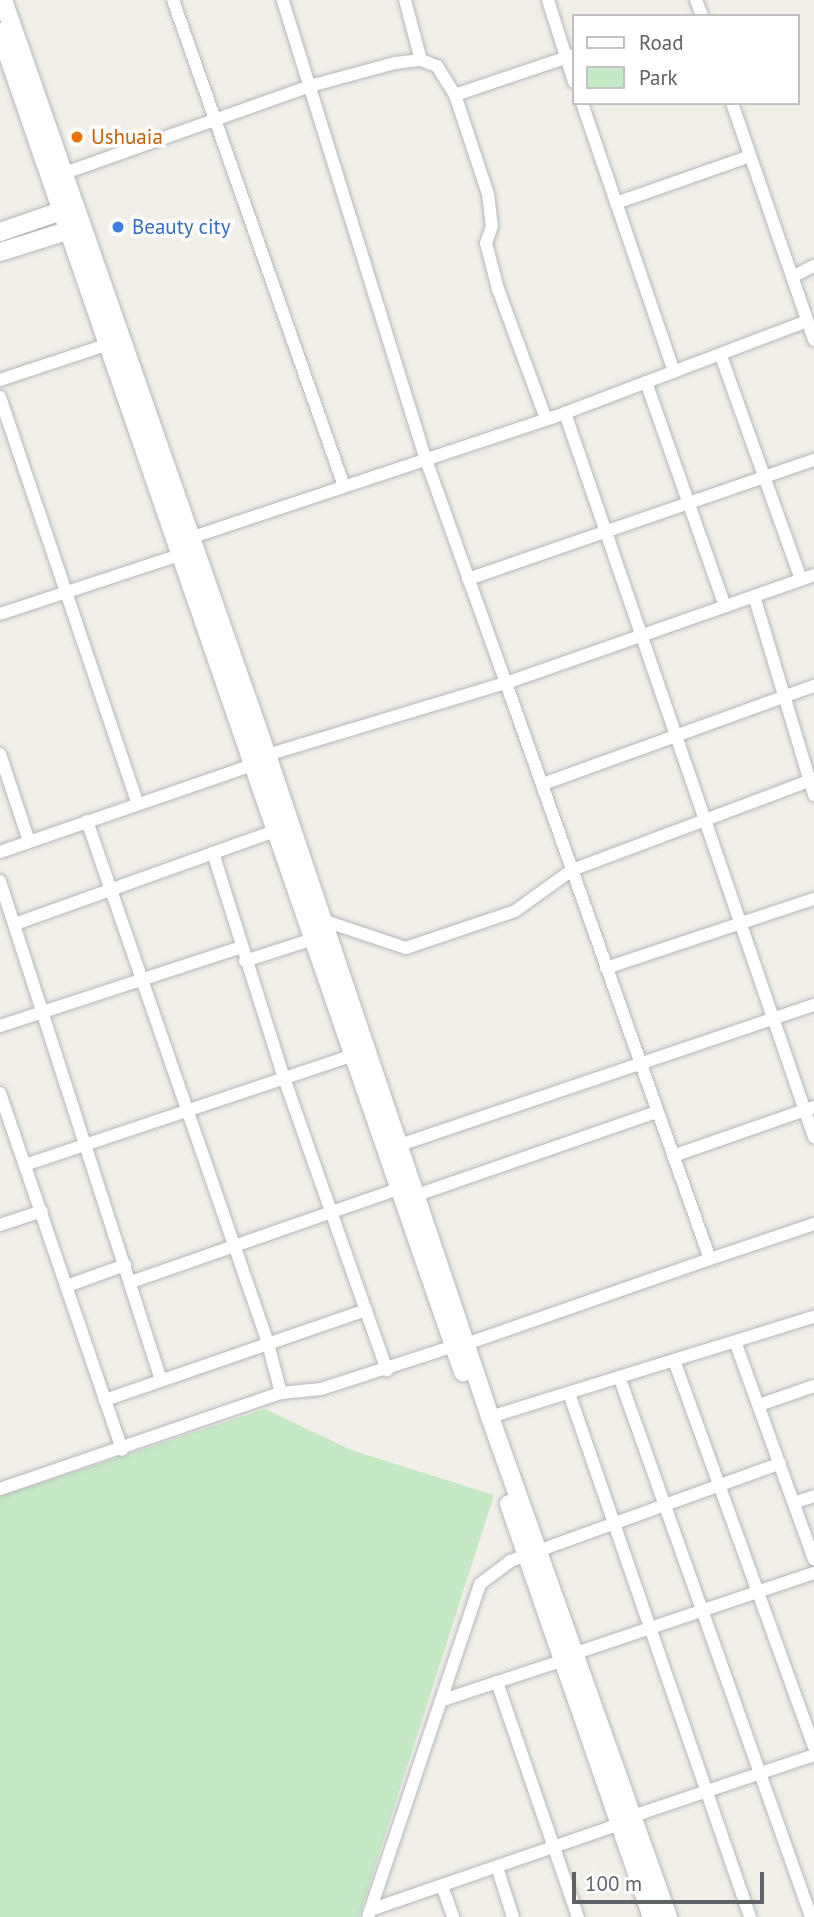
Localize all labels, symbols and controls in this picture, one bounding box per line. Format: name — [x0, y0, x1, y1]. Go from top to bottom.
legend — [572, 14, 800, 105]
text: Road — [639, 29, 683, 56]
text: Park — [639, 64, 678, 91]
place label: Ushuaia — [91, 124, 163, 150]
marker: Ushuaia — [69, 129, 85, 145]
place label: Beauty city — [132, 214, 231, 240]
marker: Beauty city — [110, 219, 126, 235]
scale bar — [576, 1857, 768, 1901]
text: 100 m — [585, 1870, 642, 1897]

